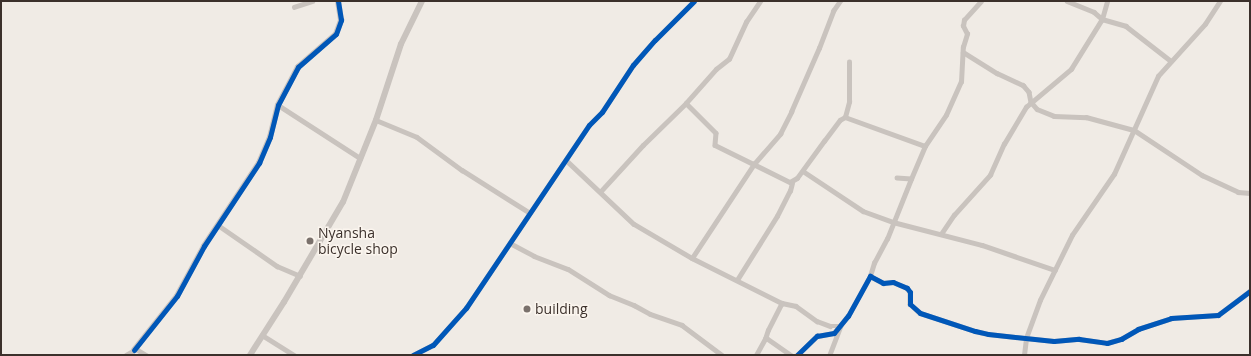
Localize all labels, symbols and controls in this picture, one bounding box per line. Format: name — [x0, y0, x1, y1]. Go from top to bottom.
place label: Nyansha bicycle shop — [318, 225, 398, 258]
marker: Nyansha bicycle shop — [305, 236, 315, 246]
place label: building — [535, 301, 588, 317]
marker: building — [522, 304, 532, 314]

